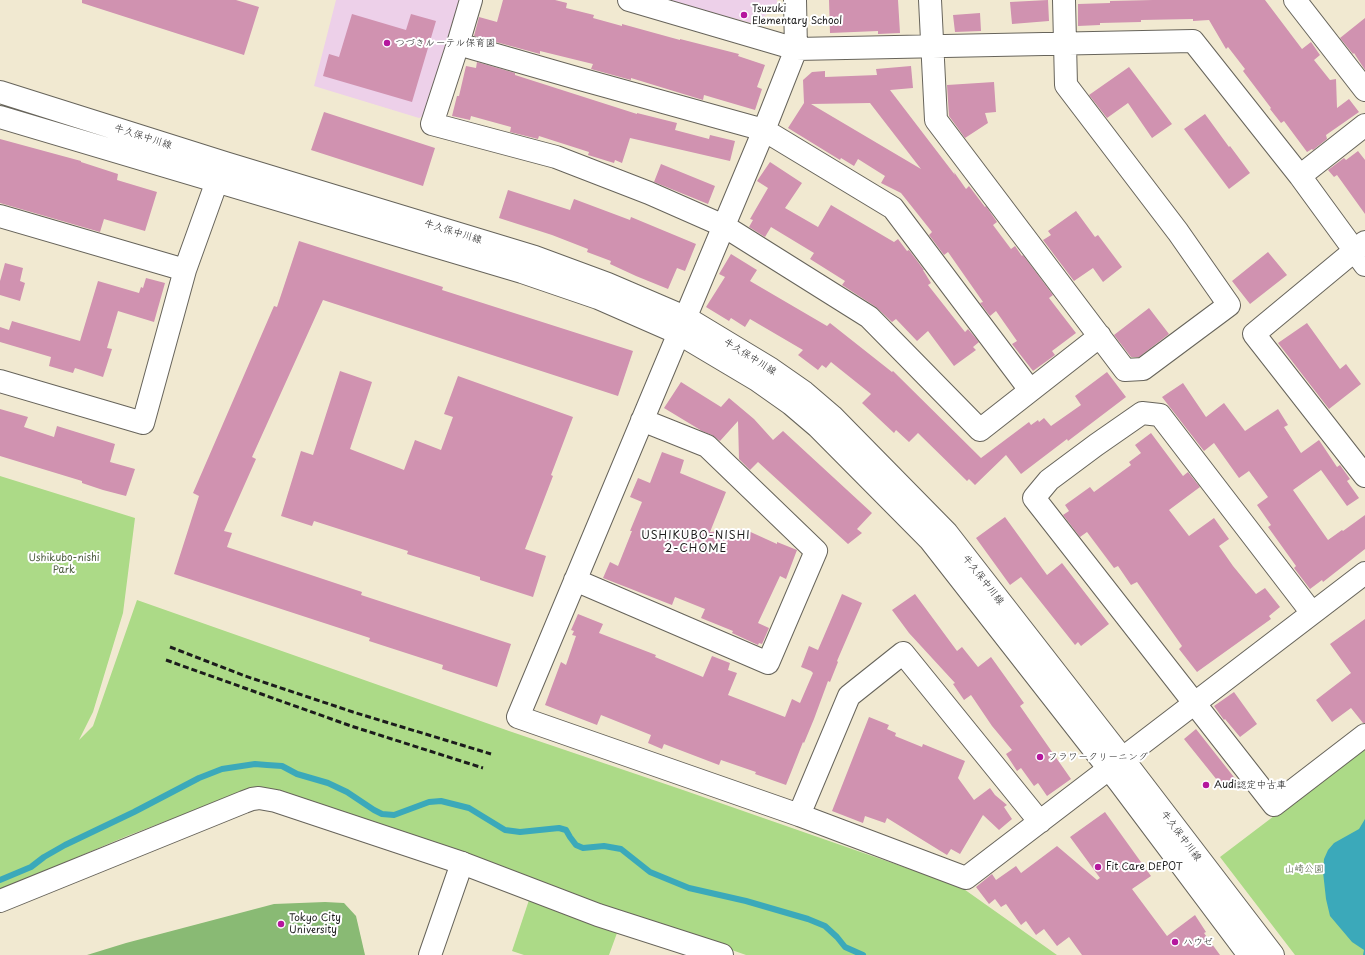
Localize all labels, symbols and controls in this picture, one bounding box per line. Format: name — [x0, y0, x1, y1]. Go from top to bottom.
place label: Tsuzuki Elementary School — [752, 3, 842, 26]
marker: Tsuzuki Elementary School — [739, 10, 749, 20]
place label: つづきルーテル保育園 — [395, 37, 495, 49]
marker: つづきルーテル保育園 — [382, 38, 392, 48]
street label: 牛久保中川線 — [113, 122, 173, 152]
street label: 牛久保中川線 — [423, 217, 483, 247]
street label: 牛久保中川線 — [721, 336, 779, 378]
district label: USHIKUBO-NISHI 2-CHOME — [642, 529, 750, 555]
park label: Ushikubo-nishi Park — [28, 552, 100, 576]
street label: 牛久保中川線 — [960, 553, 1006, 607]
place label: フラワークリーニング — [1048, 751, 1148, 763]
marker: フラワークリーニング — [1035, 752, 1045, 762]
place label: Audi認定中古車 — [1214, 779, 1287, 791]
marker: Audi認定中古車 — [1201, 780, 1211, 790]
street label: 牛久保中川線 — [1158, 808, 1204, 864]
place label: Fit Care DEPOT — [1106, 861, 1182, 873]
marker: Fit Care DEPOT — [1093, 862, 1103, 872]
park label: 山崎公園 — [1284, 863, 1324, 875]
place label: Tokyo City University — [289, 912, 341, 936]
marker: Tokyo City University — [276, 919, 286, 929]
place label: ハウゼ — [1183, 936, 1213, 948]
marker: ハウゼ — [1170, 937, 1180, 947]

